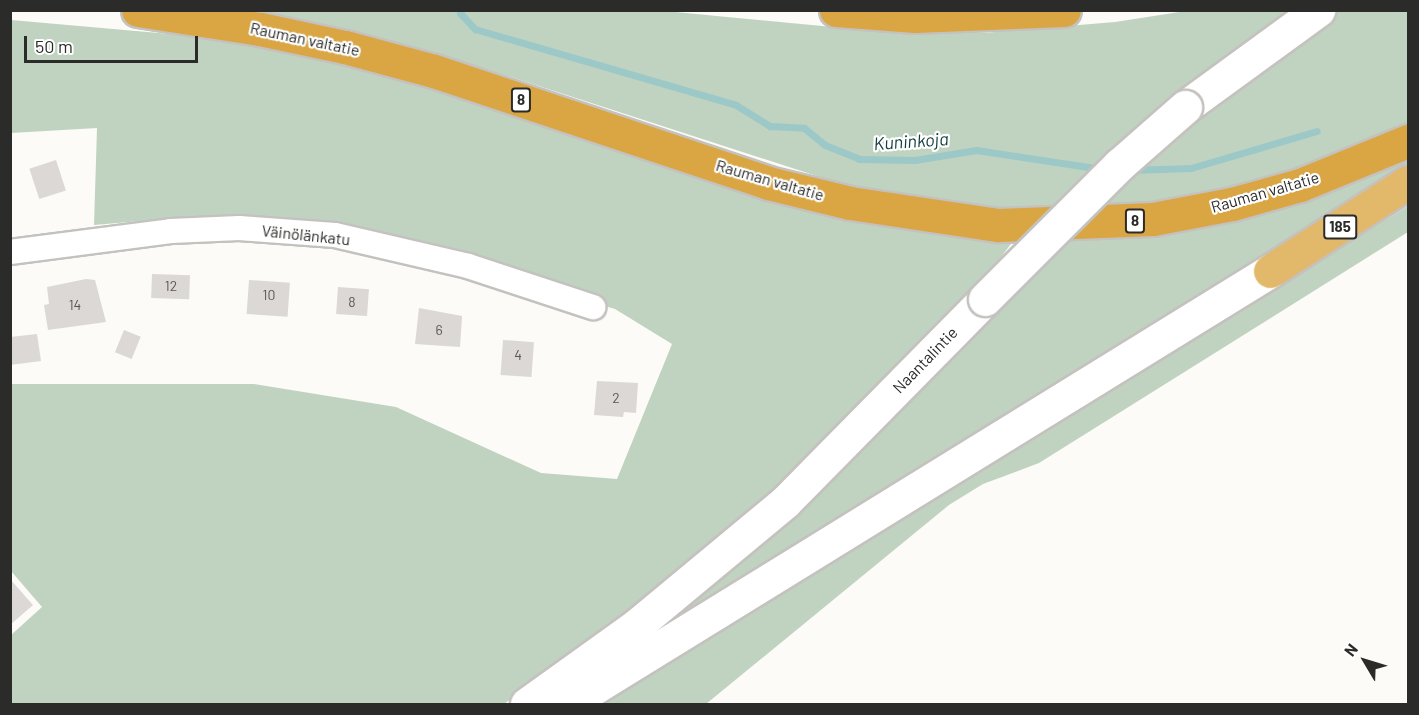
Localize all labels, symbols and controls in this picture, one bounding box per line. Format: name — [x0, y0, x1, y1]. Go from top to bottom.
street label: Rauman valtatie — [249, 18, 361, 60]
scale bar — [27, 24, 201, 62]
text: 50 m — [35, 35, 73, 57]
road number: 8 — [510, 88, 532, 112]
water label: Kuninkoja — [873, 128, 949, 154]
street label: Rauman valtatie — [714, 155, 826, 205]
street label: Rauman valtatie — [1209, 167, 1321, 217]
road number: 8 — [1124, 209, 1146, 233]
road number: 185 — [1322, 215, 1358, 239]
street label: Väinölänkatu — [261, 221, 351, 249]
house number: 12 — [165, 278, 177, 294]
house number: 10 — [263, 287, 275, 303]
house number: 8 — [348, 294, 356, 310]
house number: 14 — [69, 297, 81, 313]
house number: 6 — [435, 322, 443, 338]
street label: Naantalintie — [889, 323, 961, 397]
house number: 4 — [514, 347, 522, 363]
house number: 2 — [612, 390, 620, 406]
north arrow — [1335, 631, 1395, 691]
text: N — [1340, 640, 1361, 660]

